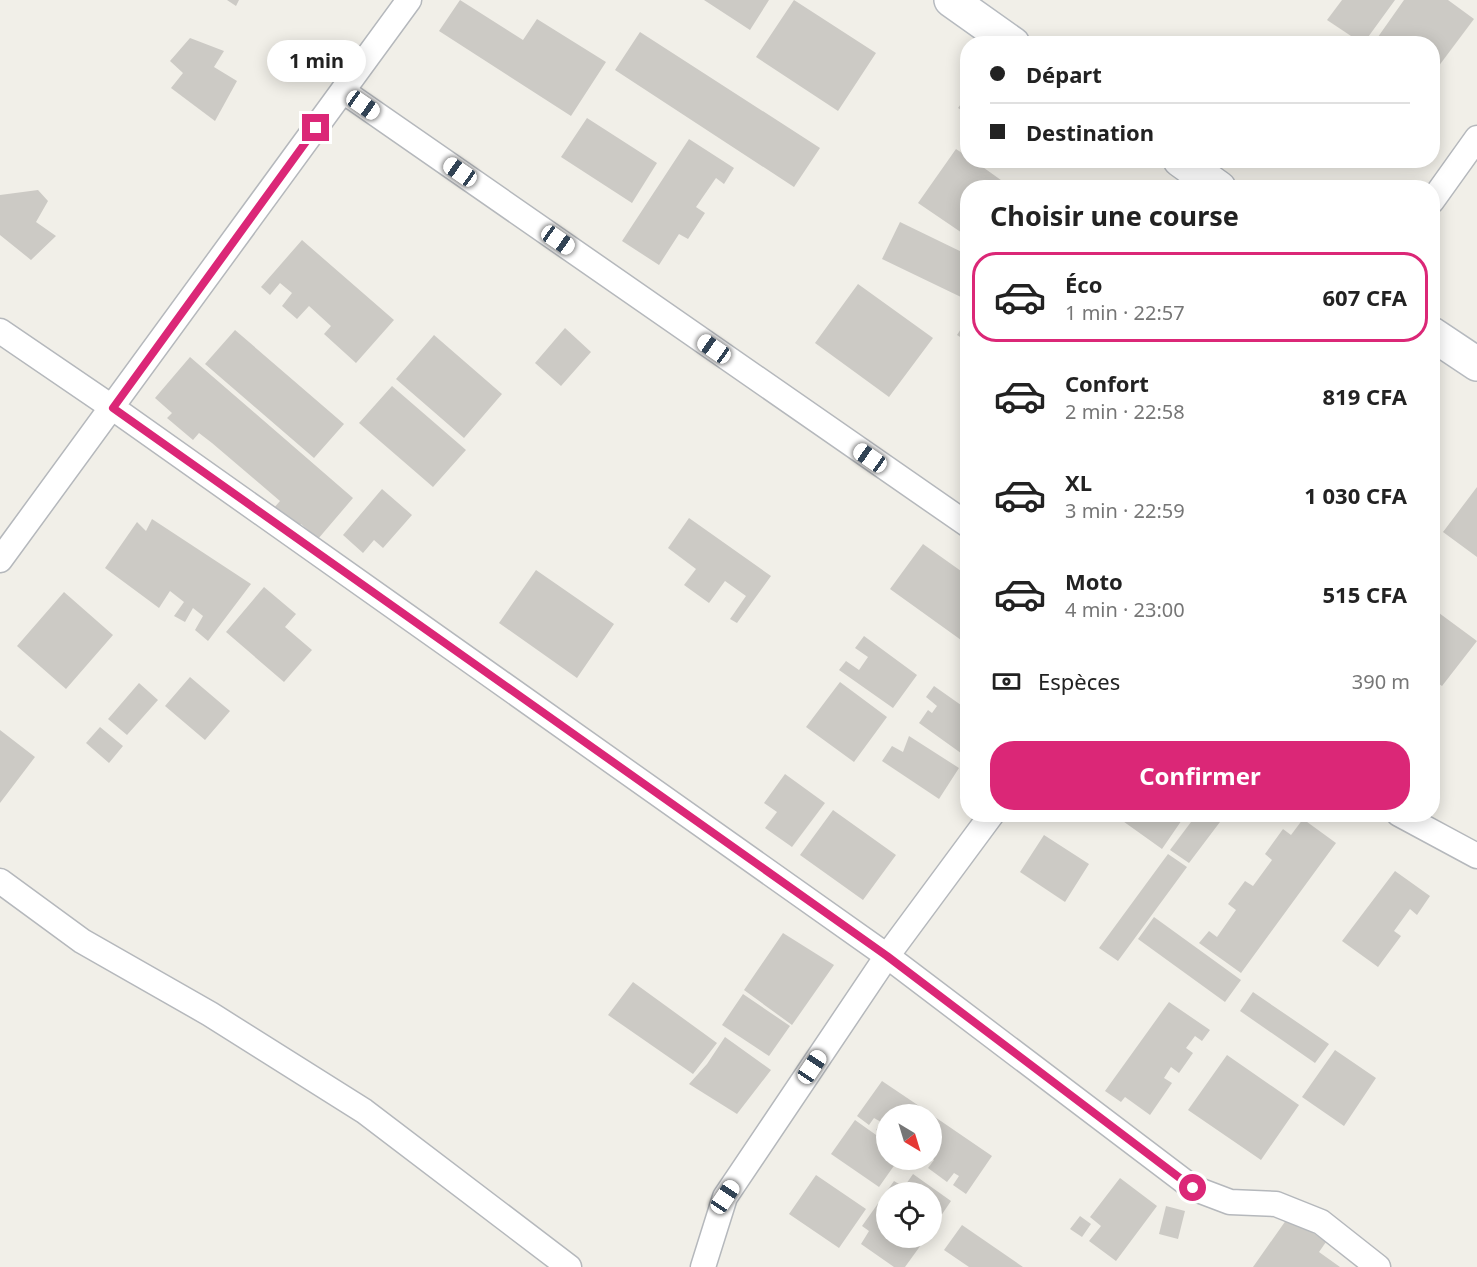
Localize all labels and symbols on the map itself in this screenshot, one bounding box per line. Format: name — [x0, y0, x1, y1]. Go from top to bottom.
callout: 1 min — [266, 41, 366, 83]
car — [343, 87, 383, 123]
route end — [302, 114, 329, 141]
car — [440, 154, 480, 190]
car — [538, 222, 578, 258]
car — [694, 331, 734, 367]
car — [850, 440, 890, 476]
car — [794, 1047, 830, 1087]
north arrow — [876, 1104, 942, 1170]
route start — [1179, 1174, 1206, 1201]
car — [707, 1177, 743, 1217]

